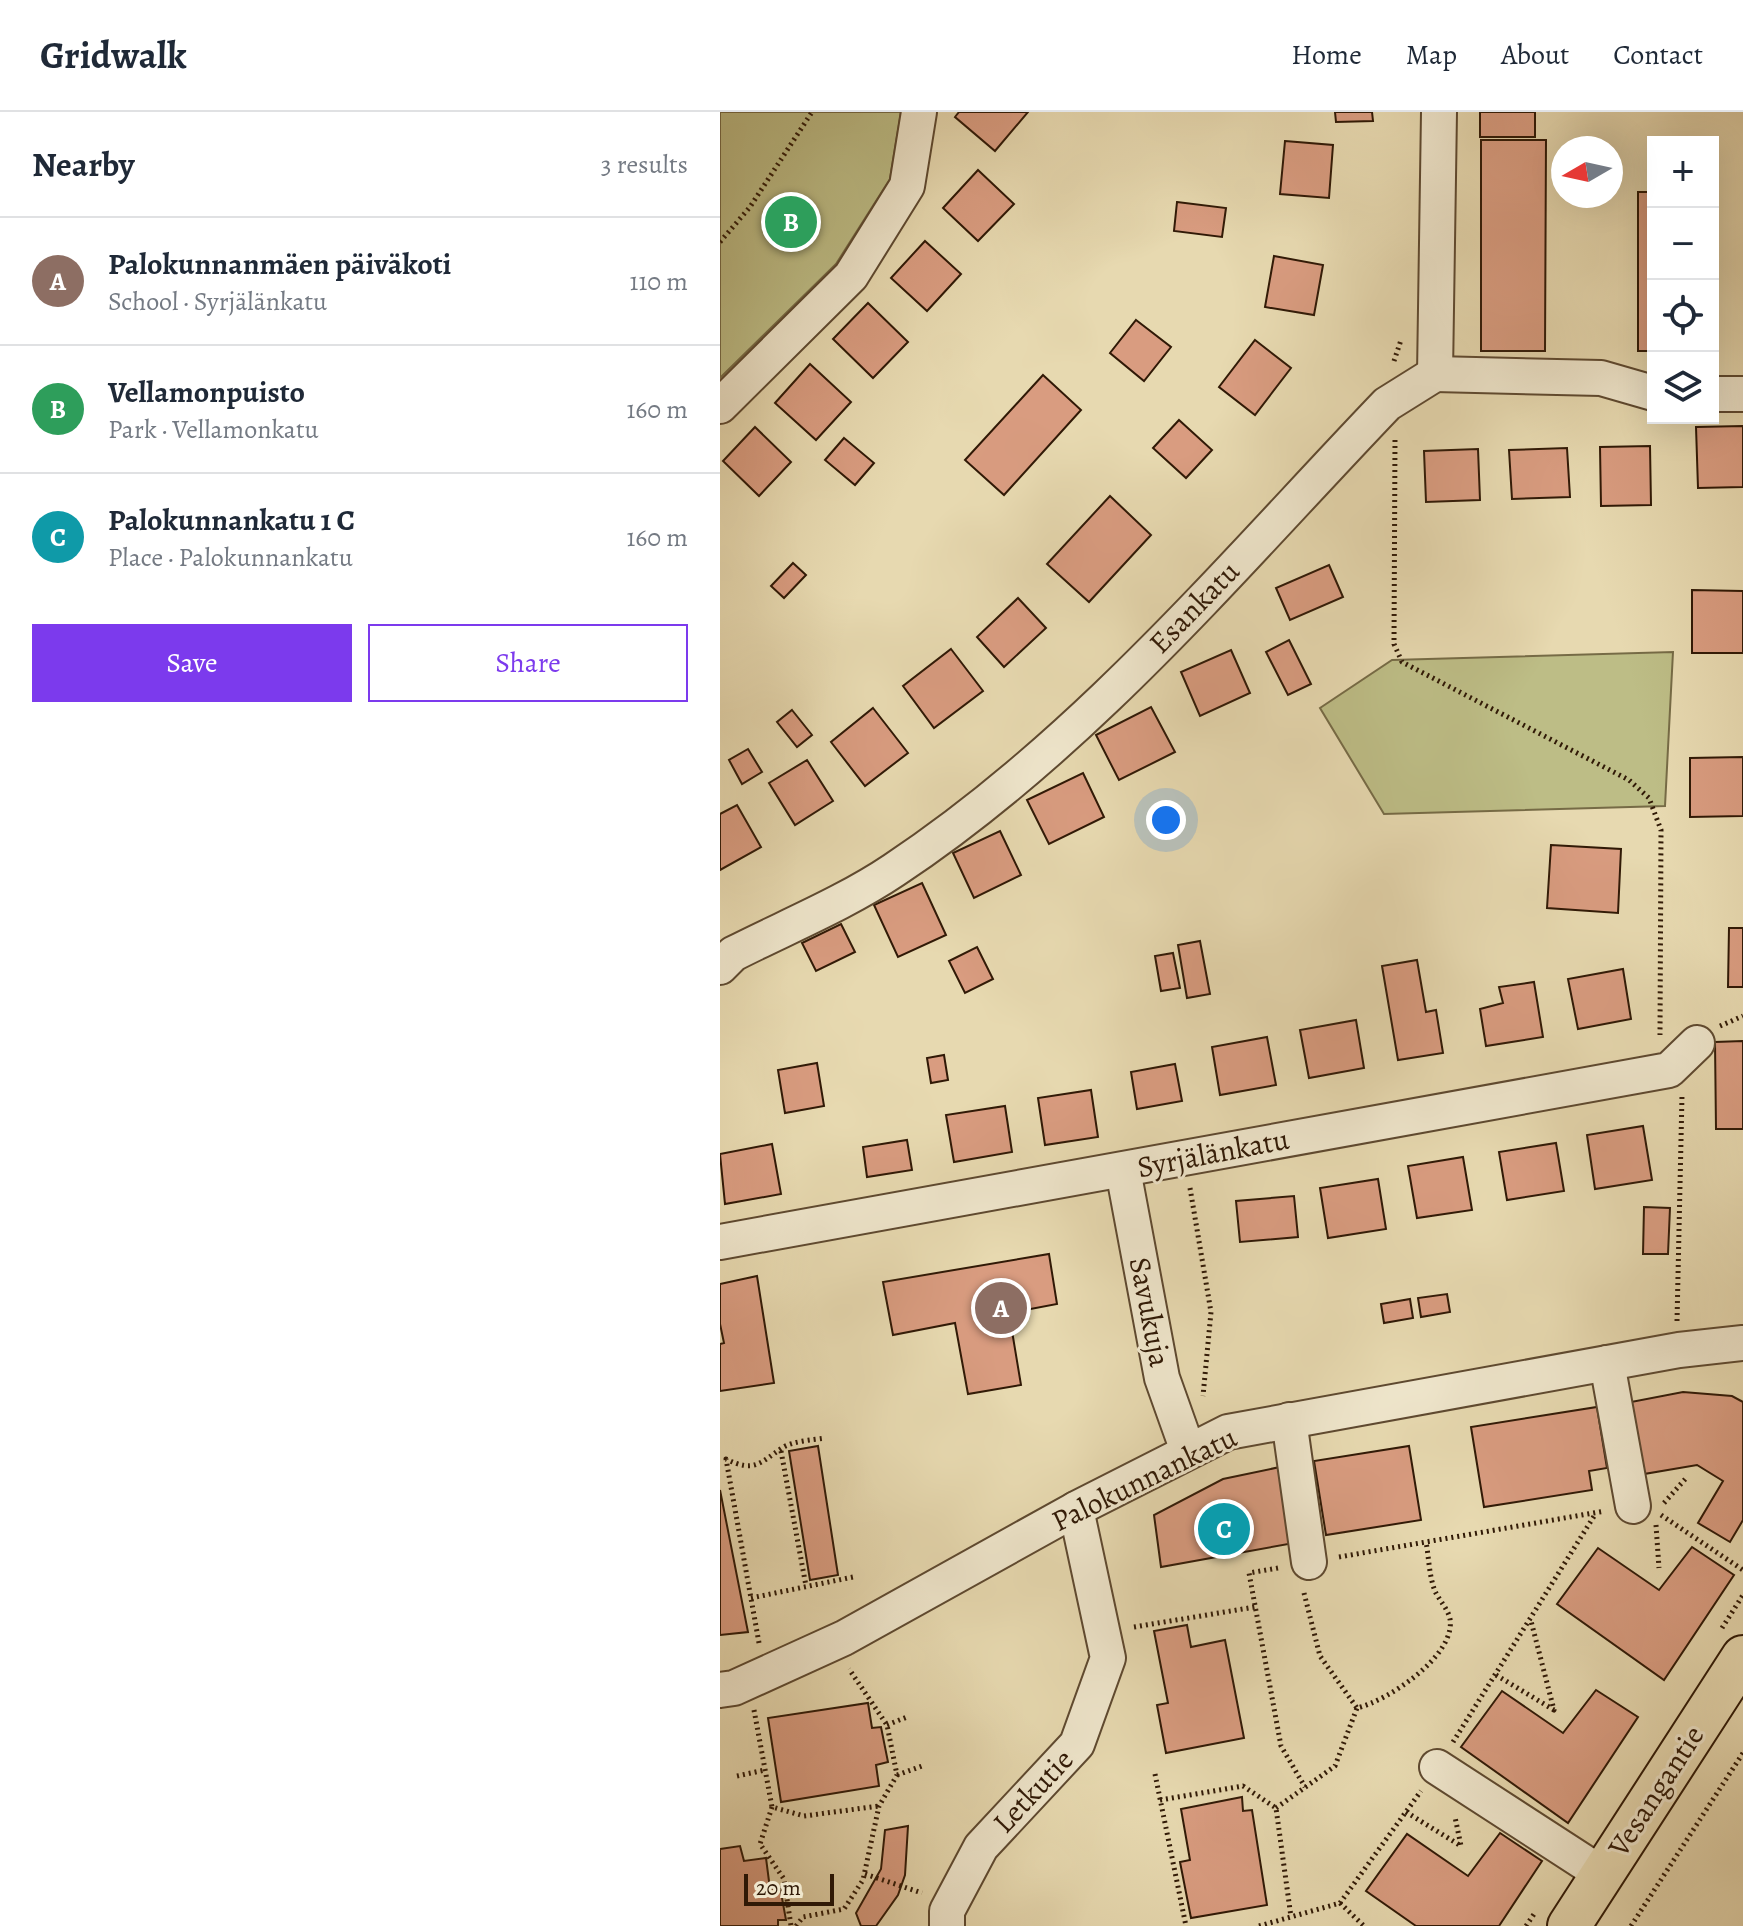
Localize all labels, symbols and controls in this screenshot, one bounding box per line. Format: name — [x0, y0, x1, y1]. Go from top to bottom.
text: Gridwalk — [40, 29, 187, 81]
text: Home — [1291, 36, 1362, 74]
text: Map — [1406, 36, 1457, 74]
text: About — [1501, 36, 1569, 74]
text: Contact — [1613, 36, 1703, 74]
north arrow — [1551, 136, 1623, 208]
map controls — [1647, 136, 1719, 424]
button: + — [1647, 136, 1719, 208]
text: Nearby — [32, 141, 135, 188]
text: 3 results — [601, 147, 688, 182]
pin: B — [765, 192, 817, 252]
button: − — [1647, 208, 1719, 280]
text: Palokunnanmäen päiväkoti — [108, 244, 451, 284]
text: A — [50, 264, 66, 299]
text: 110 m — [630, 264, 688, 299]
button: locate — [1647, 280, 1719, 352]
text: School · Syrjälänkatu — [108, 284, 327, 319]
button: layers — [1647, 352, 1719, 424]
text: Vellamonpuisto — [108, 372, 305, 412]
text: B — [50, 392, 66, 427]
text: 160 m — [626, 392, 688, 427]
text: Park · Vellamonkatu — [108, 412, 319, 447]
text: Palokunnankatu 1 C — [108, 500, 355, 540]
text: C — [50, 520, 66, 555]
text: 160 m — [626, 520, 688, 555]
text: Place · Palokunnankatu — [108, 540, 353, 575]
street label: Esankatu — [1140, 551, 1249, 662]
button: Save — [32, 624, 352, 702]
button: Share — [368, 624, 688, 702]
your location — [1146, 800, 1186, 840]
street label: Syrjälänkatu — [1134, 1119, 1293, 1187]
street label: Savukuja — [1120, 1254, 1180, 1370]
pin: A — [975, 1278, 1027, 1338]
street label: Palokunnankatu — [1045, 1417, 1244, 1541]
pin: C — [1198, 1499, 1250, 1559]
street label: Vesangantie — [1598, 1718, 1713, 1865]
street label: Letkutie — [984, 1740, 1082, 1842]
scale bar — [744, 1870, 834, 1906]
text: 20 m — [756, 1873, 801, 1903]

